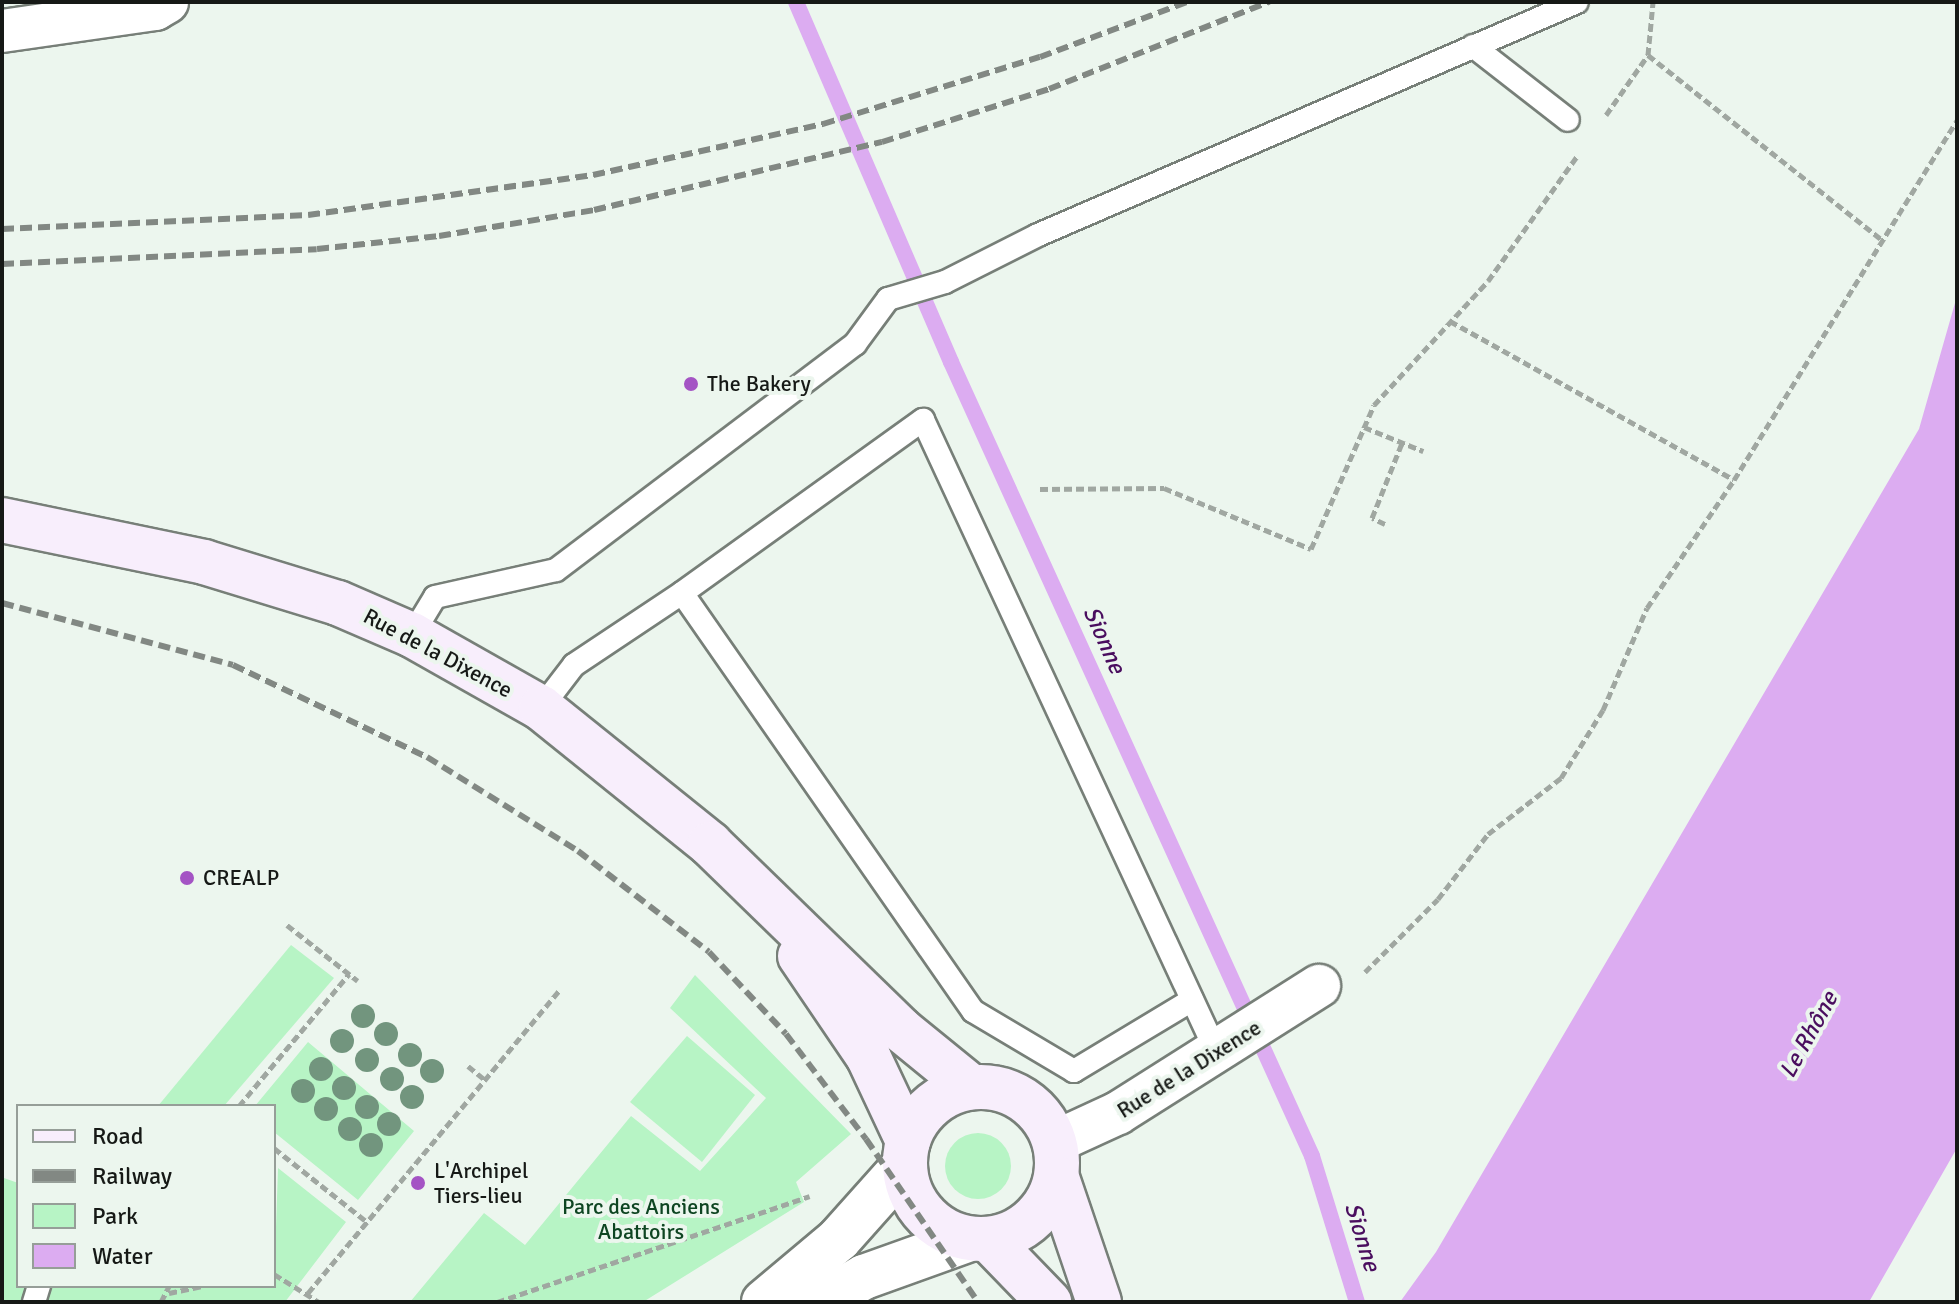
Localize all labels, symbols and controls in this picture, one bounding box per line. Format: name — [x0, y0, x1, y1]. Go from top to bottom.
place label: The Bakery — [707, 371, 811, 397]
marker: The Bakery — [682, 375, 700, 393]
water label: Sionne — [1077, 602, 1131, 678]
street label: Rue de la Dixence — [359, 603, 517, 703]
place label: CREALP — [203, 865, 279, 891]
marker: CREALP — [178, 869, 196, 887]
water label: Le Rhône — [1774, 987, 1844, 1083]
street label: Rue de la Dixence — [1112, 1014, 1266, 1124]
legend — [16, 1104, 276, 1288]
text: Road — [92, 1121, 143, 1151]
place label: L'Archipel Tiers-lieu — [434, 1157, 528, 1208]
text: Railway — [92, 1161, 172, 1191]
marker: L'Archipel Tiers-lieu — [409, 1174, 427, 1192]
park label: Parc des Anciens Abattoirs — [562, 1193, 720, 1244]
water label: Sionne — [1338, 1199, 1386, 1275]
text: Park — [92, 1201, 138, 1231]
text: Water — [92, 1241, 152, 1271]

